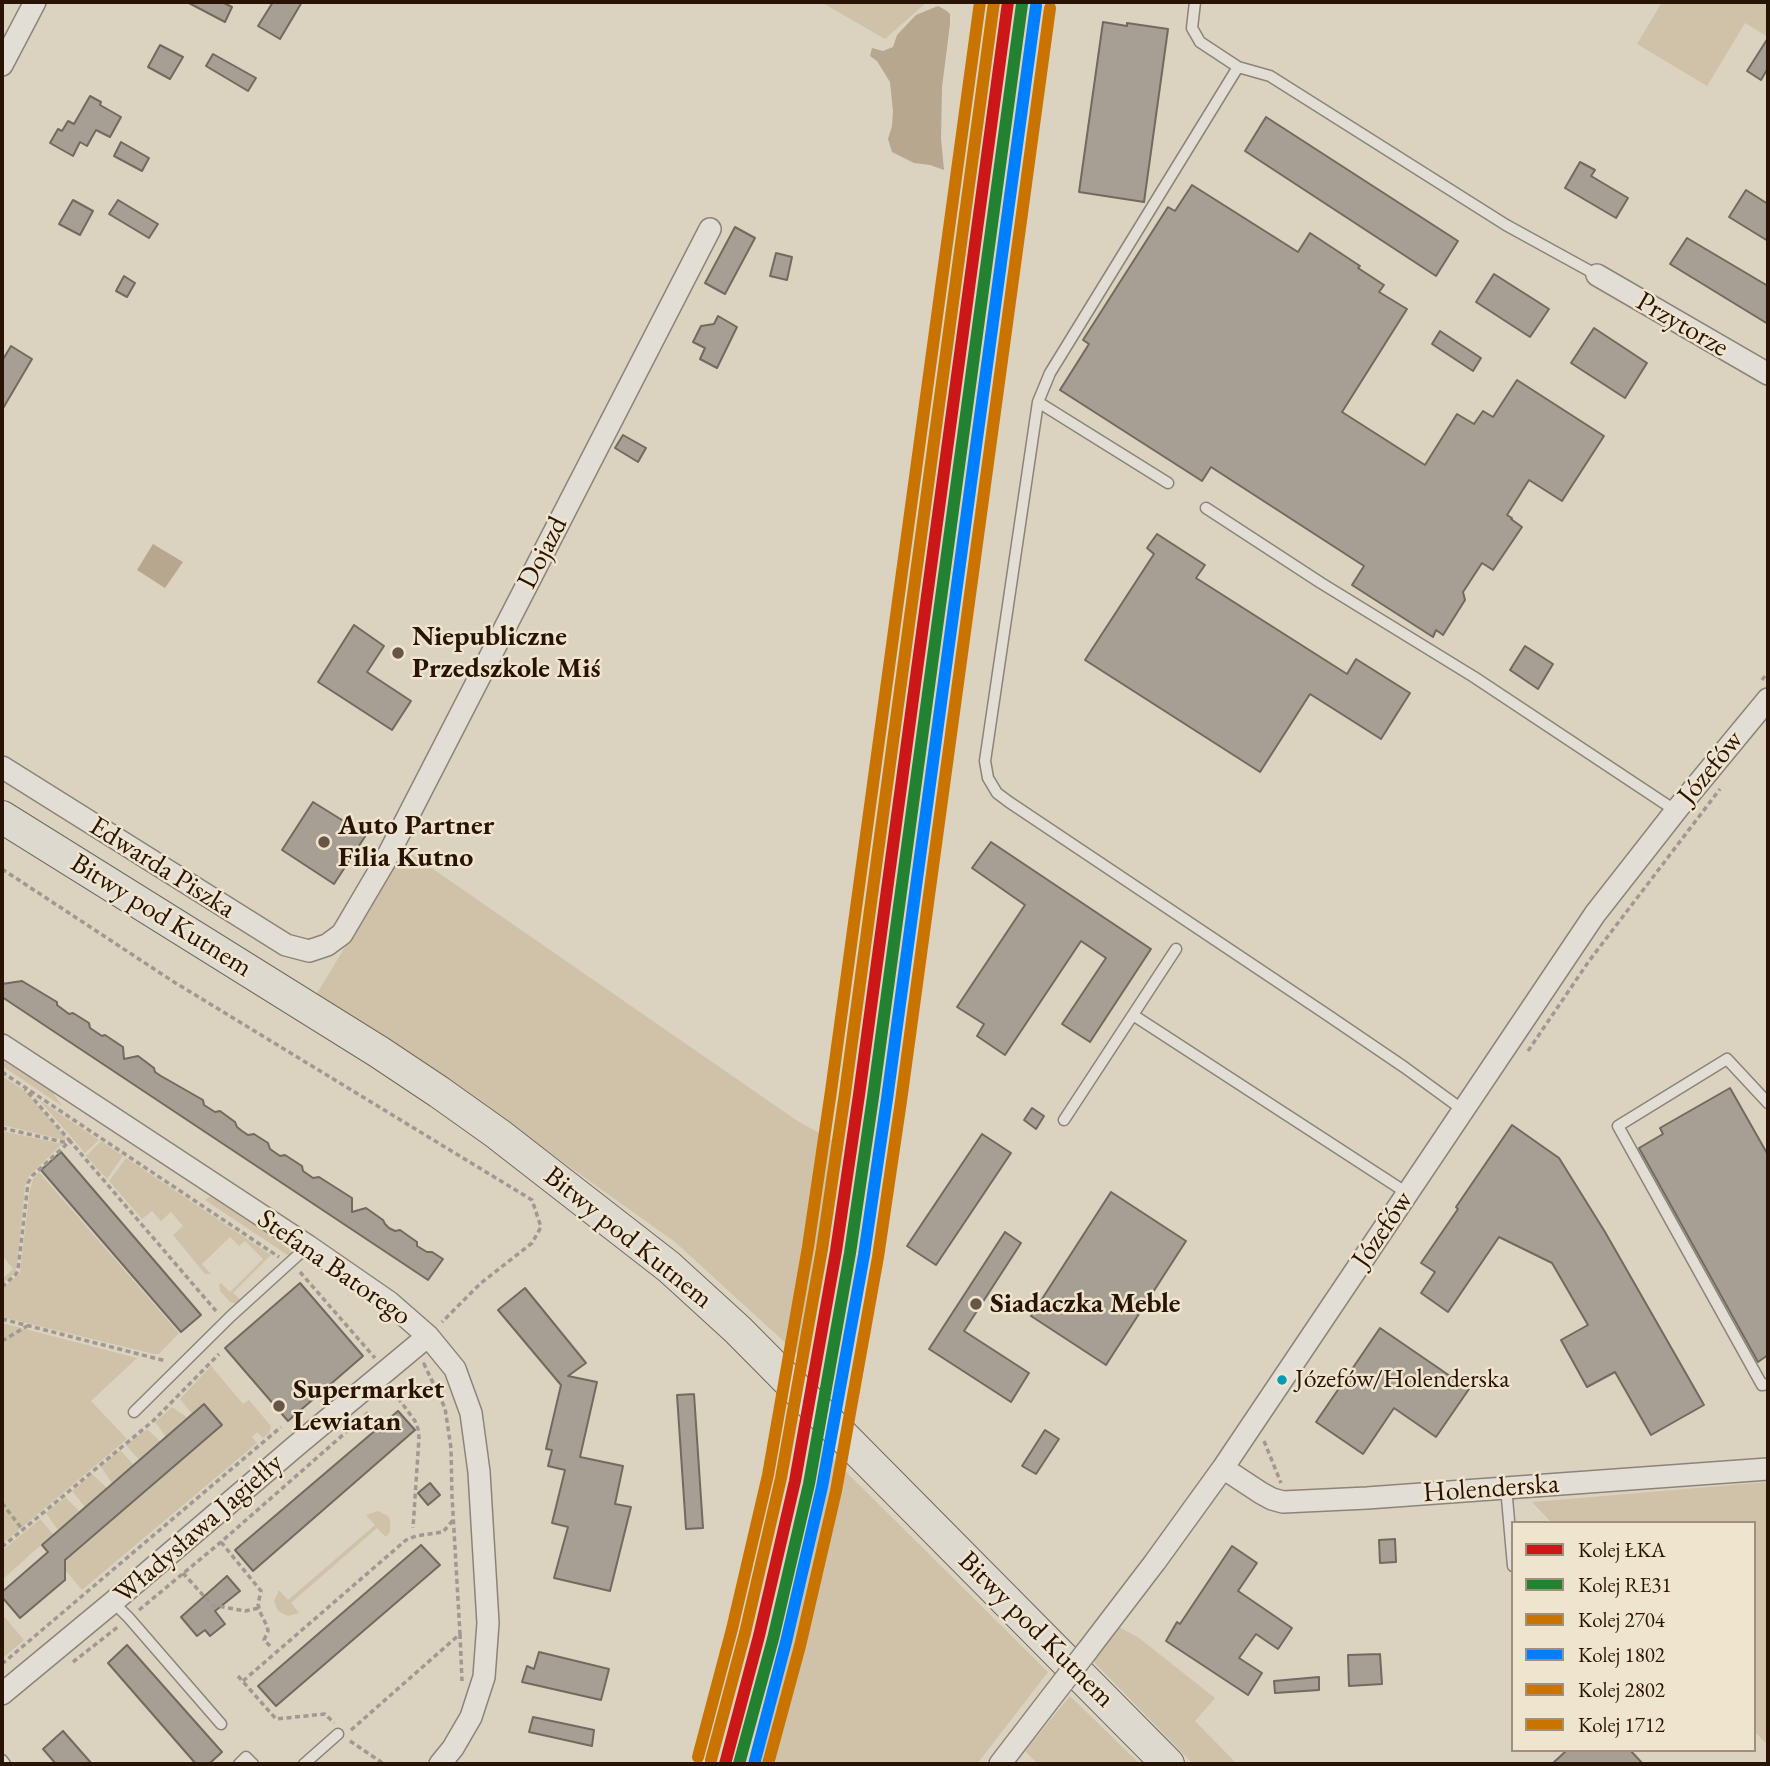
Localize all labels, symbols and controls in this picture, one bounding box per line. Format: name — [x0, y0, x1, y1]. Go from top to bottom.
street label: Przytorze — [1630, 285, 1734, 365]
street label: Dojazd — [511, 511, 575, 595]
place label: Niepubliczne Przedszkole Miś — [412, 620, 600, 686]
marker: Niepubliczne Przedszkole Miś — [390, 645, 406, 661]
street label: Józefów — [1671, 724, 1751, 812]
place label: Auto Partner Filia Kutno — [338, 809, 494, 875]
street label: Edwarda Piszka — [83, 810, 241, 926]
marker: Auto Partner Filia Kutno — [316, 834, 332, 850]
street label: Bitwy pod Kutnem — [64, 847, 258, 985]
street label: Bitwy pod Kutnem — [537, 1160, 719, 1316]
street label: Józefów — [1345, 1185, 1421, 1275]
street label: Stefana Batorego — [251, 1203, 417, 1333]
place label: Siadaczka Meble — [990, 1287, 1180, 1321]
marker: Siadaczka Meble — [968, 1296, 984, 1312]
place label: Józefów/Holenderska — [1295, 1364, 1510, 1396]
place label: Supermarket Lewiatan — [293, 1373, 444, 1439]
marker: Józefów/Holenderska — [1275, 1373, 1289, 1387]
marker: Supermarket Lewiatan — [271, 1398, 287, 1414]
street label: Władysława Jagiełły — [108, 1447, 290, 1611]
street label: Holenderska — [1422, 1467, 1560, 1511]
legend — [1511, 1521, 1756, 1752]
text: Kolej ŁKA — [1578, 1536, 1666, 1563]
street label: Bitwy pod Kutnem — [951, 1545, 1121, 1715]
text: Kolej RE31 — [1578, 1571, 1672, 1598]
text: Kolej 2704 — [1578, 1606, 1665, 1633]
text: Kolej 1802 — [1578, 1641, 1665, 1668]
text: Kolej 2802 — [1578, 1676, 1665, 1703]
text: Kolej 1712 — [1578, 1711, 1665, 1738]

